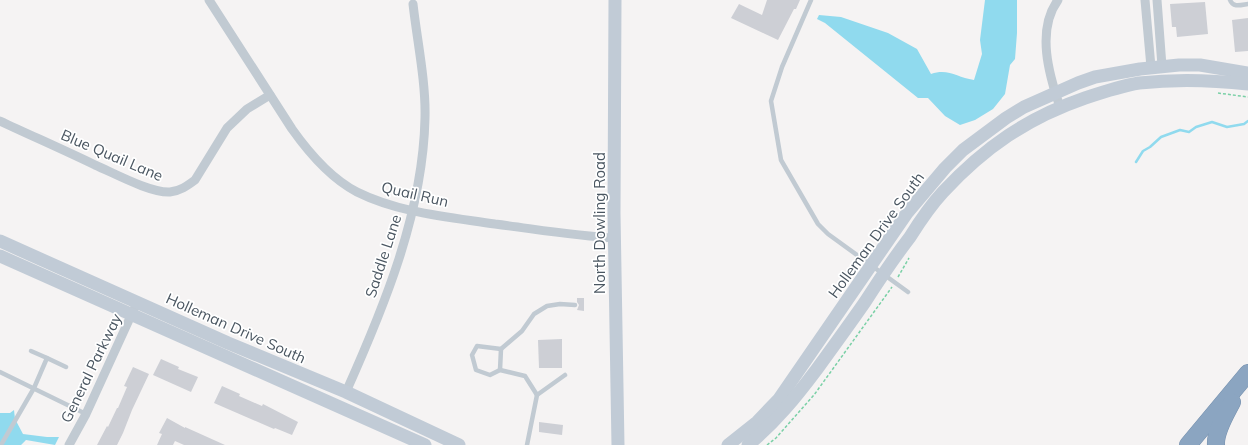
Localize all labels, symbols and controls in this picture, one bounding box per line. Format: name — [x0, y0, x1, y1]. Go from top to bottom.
street label: Blue Quail Lane — [58, 125, 166, 185]
street label: North Dowling Road — [590, 152, 609, 294]
street label: Holleman Drive South — [824, 168, 928, 302]
street label: Quail Run — [380, 177, 450, 211]
street label: Saddle Lane — [361, 212, 405, 300]
street label: Holleman Drive South — [163, 289, 309, 367]
street label: General Parkway — [56, 310, 126, 426]

